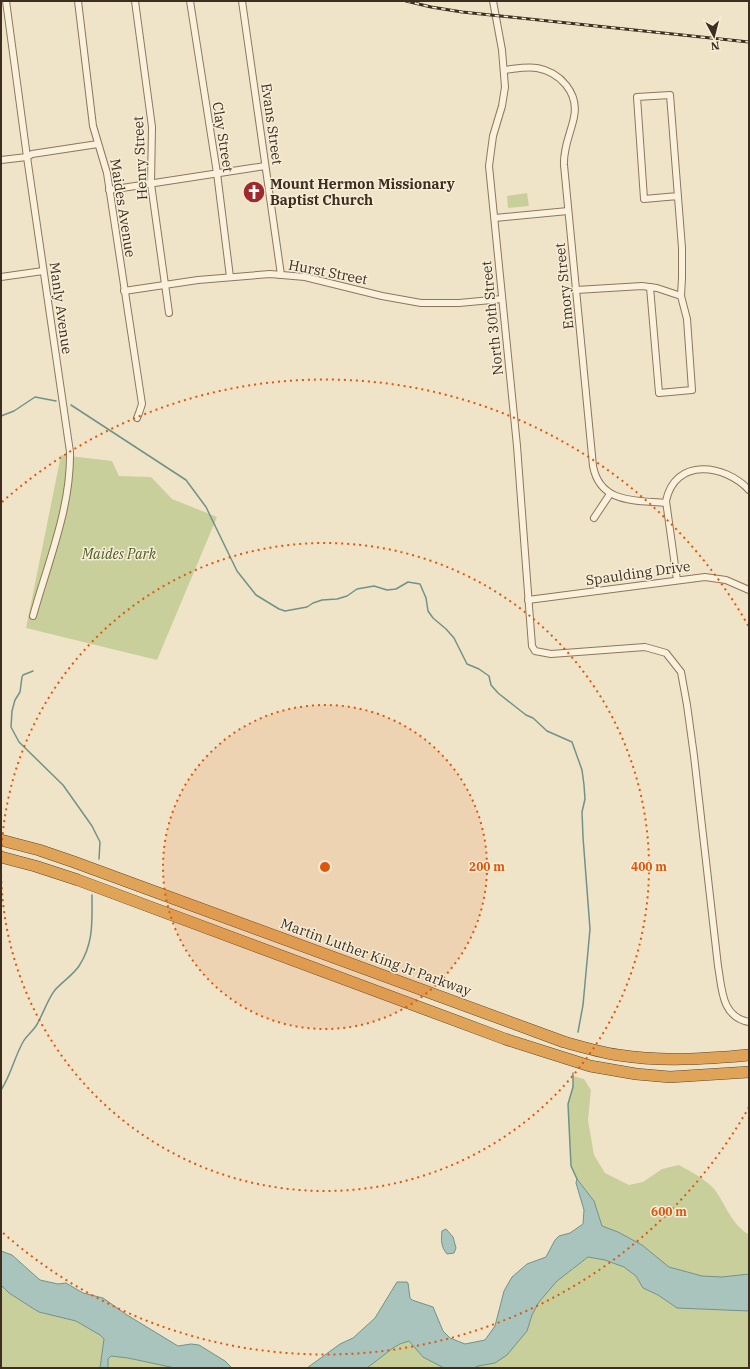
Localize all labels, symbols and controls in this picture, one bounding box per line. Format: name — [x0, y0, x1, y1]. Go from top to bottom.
north arrow — [694, 16, 734, 56]
text: N — [710, 38, 720, 53]
street label: Evans Street — [257, 82, 287, 166]
street label: Clay Street — [209, 101, 237, 173]
street label: Henry Street — [129, 115, 151, 200]
street label: Maides Avenue — [106, 157, 140, 259]
place label: Mount Hermon Missionary Baptist Church — [270, 175, 455, 209]
church icon: Mount Hermon Missionary Baptist Church — [241, 179, 267, 205]
street label: Emory Street — [551, 242, 577, 330]
street label: Hurst Street — [287, 256, 369, 288]
street label: North 30th Street — [477, 260, 507, 376]
street label: Manly Avenue — [46, 261, 76, 355]
park label: Maides Park — [81, 545, 157, 563]
street label: Spaulding Drive — [585, 557, 691, 589]
text: 200 m — [469, 859, 505, 874]
text: 400 m — [631, 859, 667, 874]
centre of rings — [318, 860, 332, 874]
street label: Martin Luther King Jr Parkway — [278, 914, 474, 1000]
text: 600 m — [651, 1204, 687, 1219]

